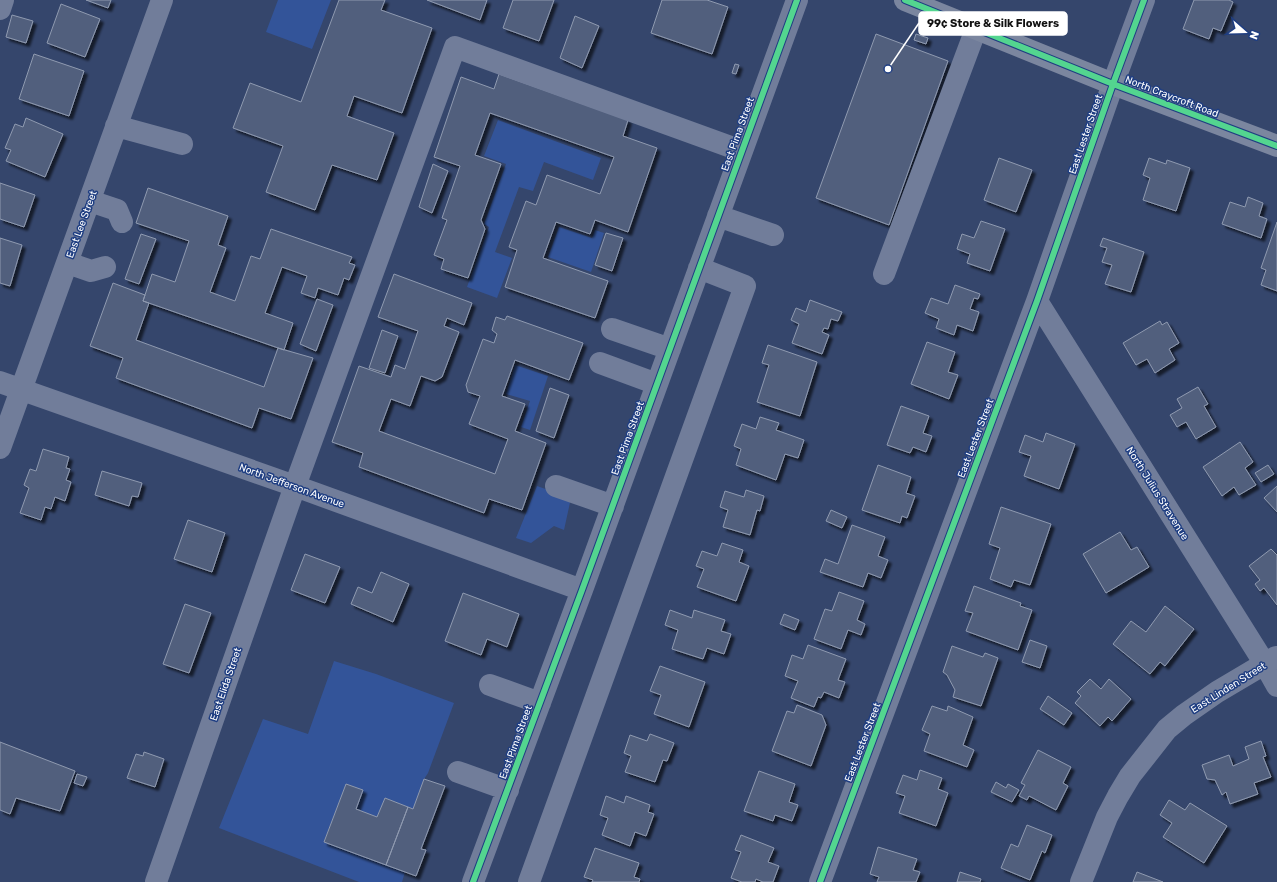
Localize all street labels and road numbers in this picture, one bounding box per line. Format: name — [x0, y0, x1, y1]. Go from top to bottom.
street label: North Craycroft Road — [1123, 74, 1220, 120]
street label: East Lester Street — [1067, 93, 1105, 176]
street label: East Pima Street — [719, 96, 757, 173]
street label: East Lee Street — [64, 189, 100, 260]
street label: East Lester Street — [955, 397, 997, 480]
street label: East Pima Street — [609, 400, 647, 477]
street label: North Julius Stravenue — [1124, 445, 1191, 543]
street label: North Jefferson Avenue — [237, 461, 346, 511]
street label: East Elida Street — [208, 646, 244, 723]
street label: East Linden Street — [1189, 660, 1268, 716]
street label: East Lester Street — [842, 701, 884, 784]
street label: East Pima Street — [497, 704, 535, 781]

